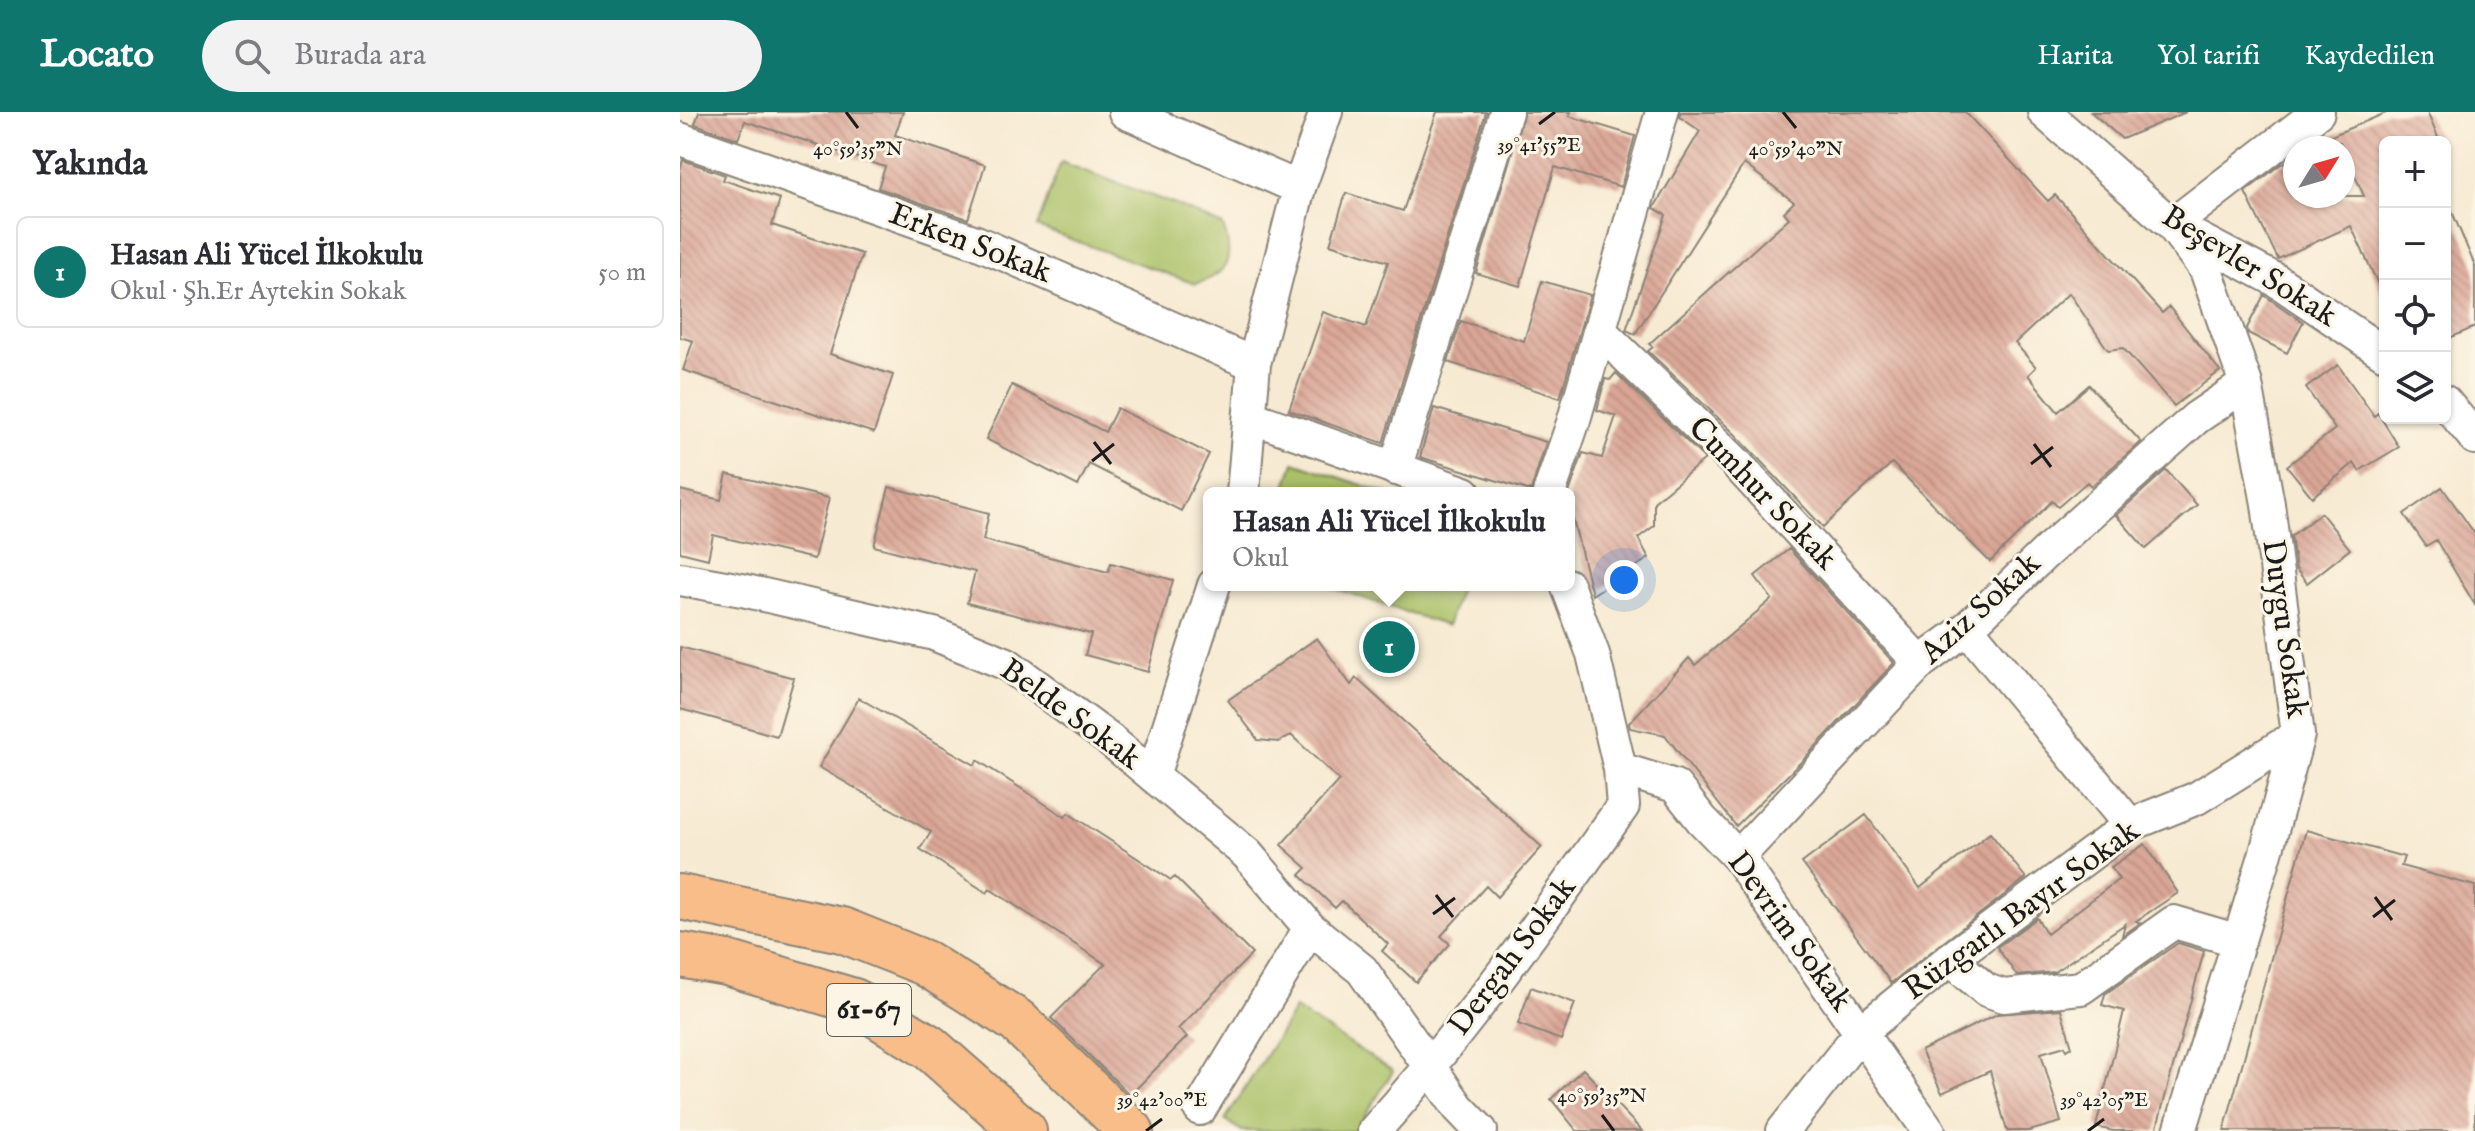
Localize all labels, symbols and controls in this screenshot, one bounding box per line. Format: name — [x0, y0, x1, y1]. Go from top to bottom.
search box — [202, 20, 762, 92]
text: Locato — [40, 32, 154, 80]
icon: search — [230, 34, 274, 78]
text: Burada ara — [294, 37, 426, 75]
text: Harita — [2037, 39, 2113, 74]
text: Yol tarifi — [2157, 39, 2260, 74]
text: Kaydedilen — [2304, 39, 2435, 74]
text: 39°41'55"E — [1497, 133, 1581, 158]
north arrow — [2283, 136, 2355, 208]
map controls — [2379, 136, 2451, 424]
button: + — [2379, 136, 2451, 208]
text: 40°59'35"N — [813, 137, 903, 162]
text: 40°59'40"N — [1749, 137, 1843, 162]
text: Yakında — [32, 143, 147, 186]
street label: Erken Sokak — [883, 194, 1058, 294]
street label: Beşevler Sokak — [2154, 197, 2345, 338]
button: − — [2379, 208, 2451, 280]
text: Hasan Ali Yücel İlkokulu — [110, 237, 423, 275]
text: 1 — [55, 256, 65, 289]
text: 50 m — [598, 256, 646, 289]
text: Okul · Şh.Er Aytekin Sokak — [110, 275, 406, 308]
button: locate — [2379, 280, 2451, 352]
button: layers — [2379, 352, 2451, 424]
street label: Cumhur Sokak — [1679, 409, 1846, 580]
popup — [1203, 487, 1575, 591]
text: Hasan Ali Yücel İlkokulu — [1232, 504, 1546, 542]
street label: Duygu Sokak — [2251, 537, 2317, 722]
text: Okul — [1232, 542, 1288, 575]
street label: Aziz Sokak — [1911, 544, 2051, 675]
your location — [1604, 560, 1644, 600]
pin: 1 — [1363, 617, 1415, 677]
street label: Belde Sokak — [991, 650, 1149, 781]
street label: Rüzgarlı Bayır Sokak — [1896, 811, 2149, 1011]
street label: Devrim Sokak — [1717, 844, 1861, 1021]
street label: Dergah Sokak — [1440, 869, 1587, 1045]
road number: 61-67 — [827, 984, 911, 1036]
text: 40°59'35"N — [1557, 1084, 1647, 1109]
text: 39°42'00"E — [1117, 1088, 1207, 1113]
text: 39°42'05"E — [2060, 1088, 2148, 1113]

